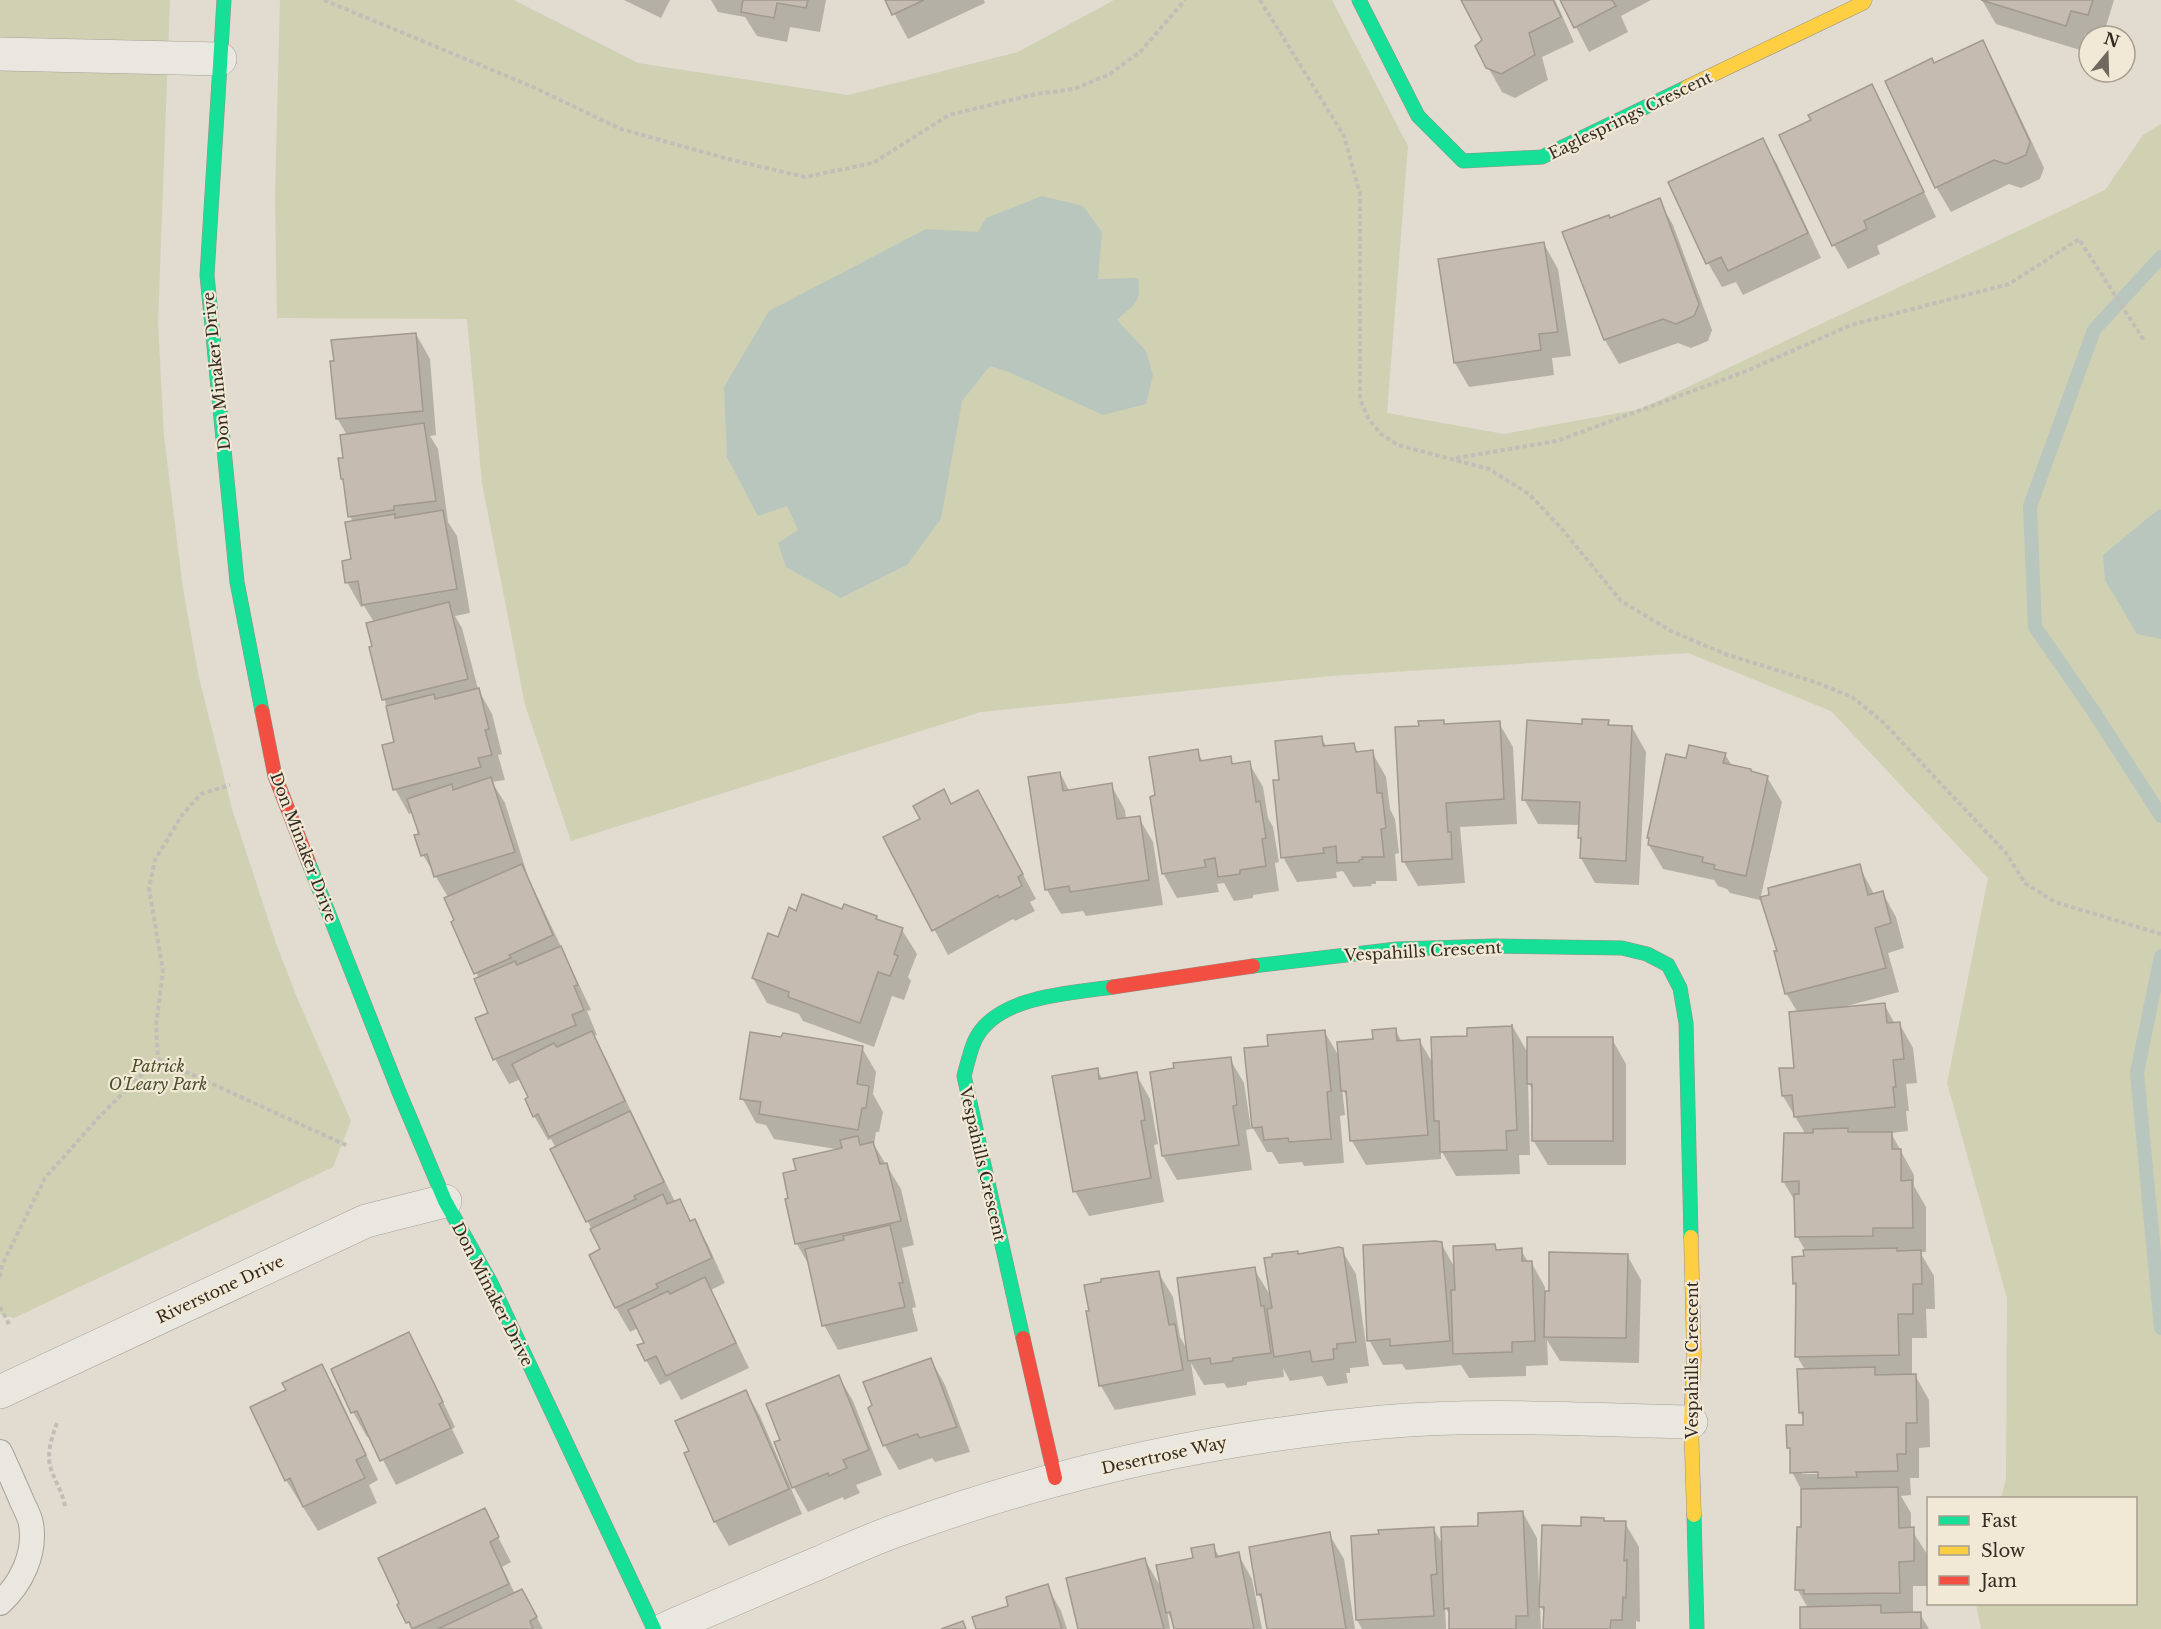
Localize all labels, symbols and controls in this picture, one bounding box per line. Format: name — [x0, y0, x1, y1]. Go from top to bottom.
north arrow — [2077, 24, 2137, 84]
text: N — [2102, 28, 2122, 52]
street label: Eaglesprings Crescent — [1545, 67, 1715, 163]
street label: Don Minaker Drive — [198, 291, 234, 451]
street label: Don Minaker Drive — [266, 769, 342, 925]
street label: Vespahills Crescent — [1343, 937, 1502, 965]
park label: Patrick O'Leary Park — [109, 1056, 207, 1094]
street label: Vespahills Crescent — [955, 1084, 1010, 1243]
street label: Don Minaker Drive — [448, 1219, 538, 1369]
street label: Riverstone Drive — [153, 1251, 287, 1327]
street label: Vespahills Crescent — [1682, 1281, 1702, 1440]
street label: Desertrose Way — [1099, 1432, 1229, 1478]
legend — [1927, 1497, 2137, 1605]
text: Fast — [1981, 1510, 2018, 1532]
text: Slow — [1981, 1540, 2026, 1562]
text: Jam — [1979, 1570, 2017, 1592]

